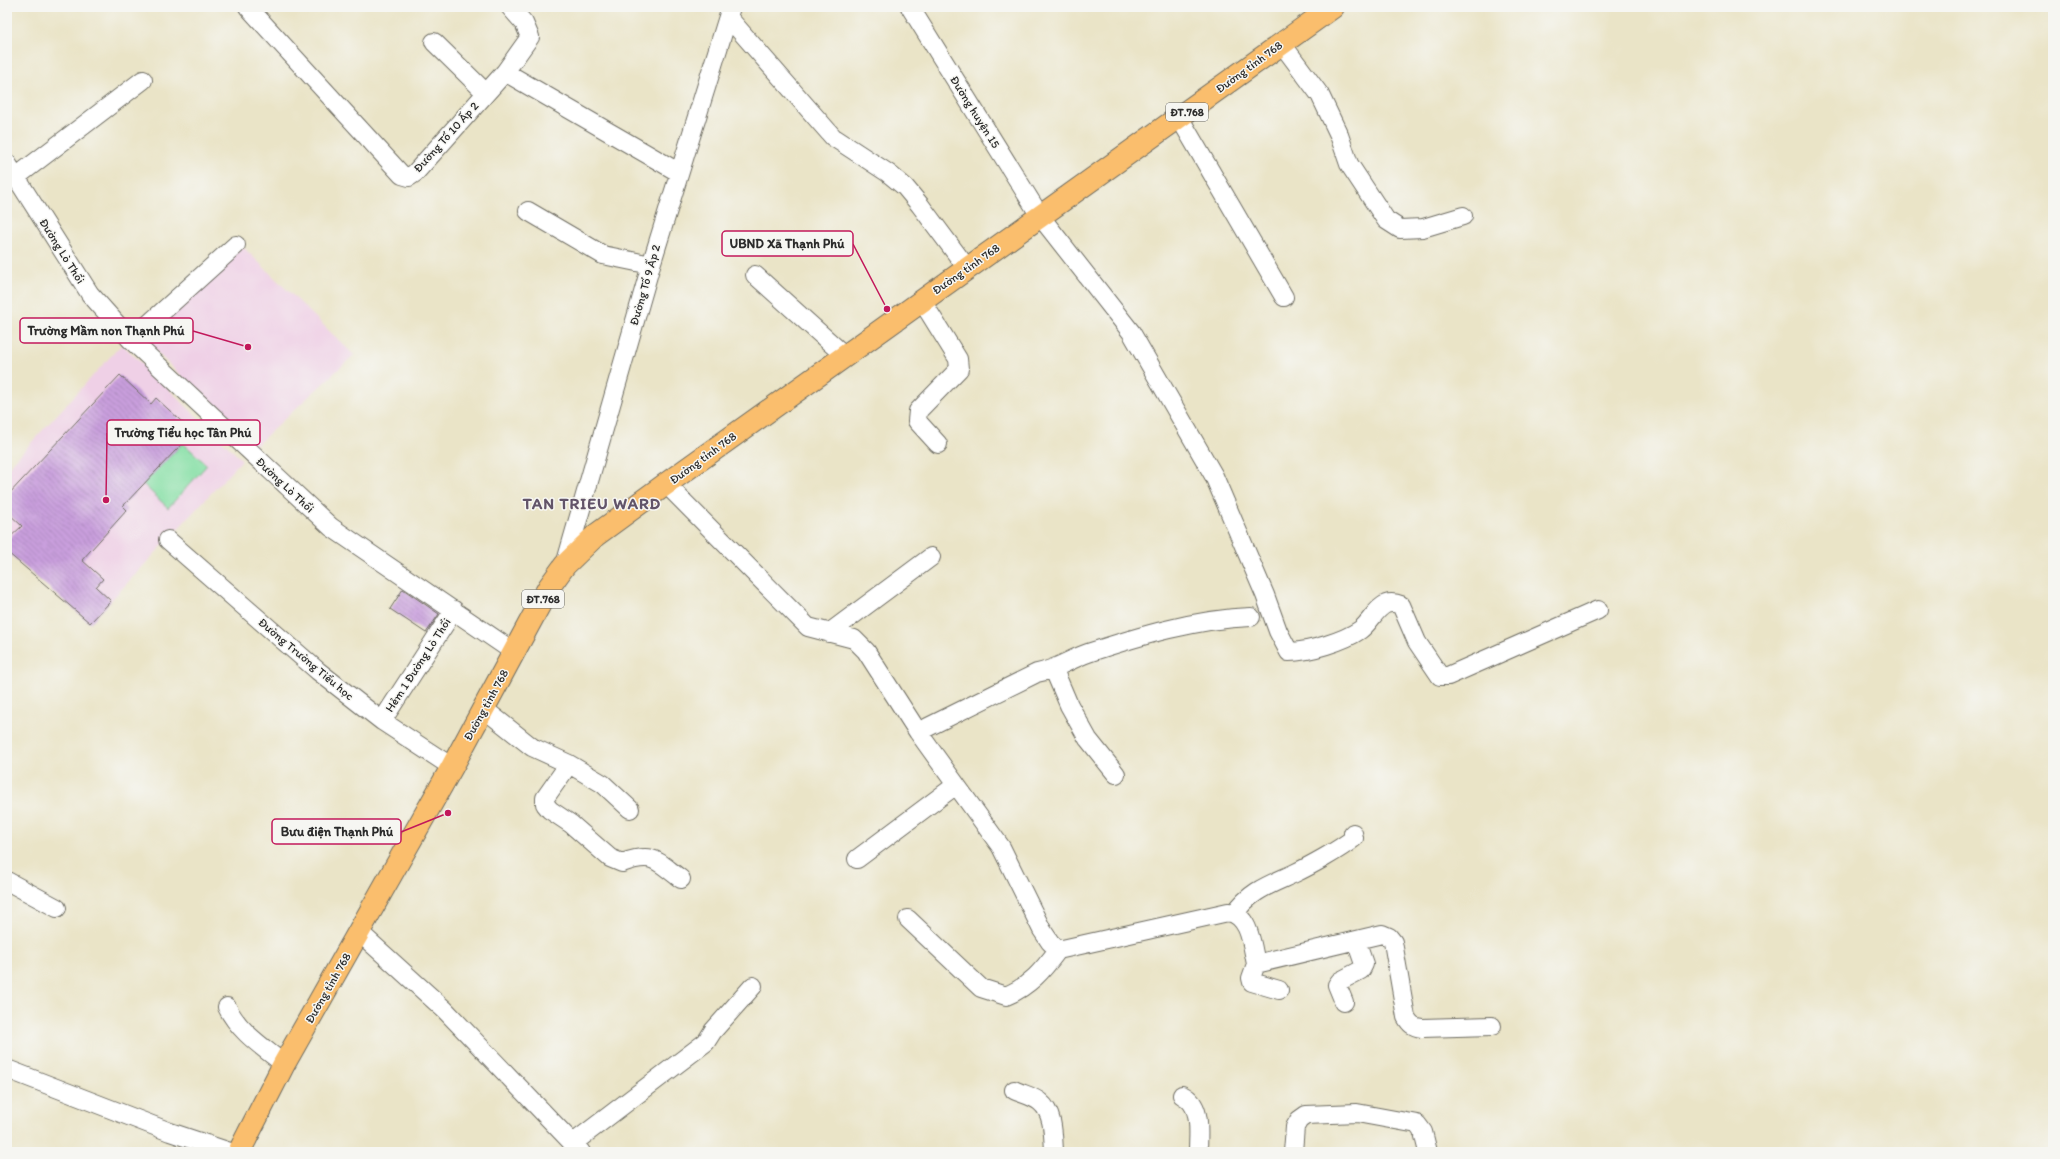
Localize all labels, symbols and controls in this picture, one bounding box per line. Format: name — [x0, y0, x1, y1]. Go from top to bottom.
street label: Đường tỉnh 768 — [1213, 38, 1285, 96]
street label: Đường huyện 15 — [947, 73, 1003, 151]
street label: Đường Tổ 10 Ấp 2 — [411, 98, 482, 175]
road number: ĐT.768 — [1166, 103, 1208, 121]
street label: Đường Lò Thổi — [36, 216, 88, 286]
callout: UBND Xã Thạnh Phú — [722, 231, 853, 256]
text: UBND Xã Thạnh Phú — [730, 236, 845, 251]
street label: Đường tỉnh 768 — [930, 240, 1003, 297]
street label: Đường Tổ 9 Ấp 2 — [627, 242, 663, 327]
callout: Trường Mầm non Thạnh Phú — [20, 318, 193, 343]
text: Trường Mầm non Thạnh Phú — [27, 323, 185, 339]
callout: Trường Tiểu học Tân Phú — [107, 420, 260, 445]
text: Trường Tiểu học Tân Phú — [114, 425, 252, 441]
street label: Đường tỉnh 768 — [667, 429, 739, 487]
street label: Đường Lò Thổi — [253, 455, 317, 515]
district label: TAN TRIEU WARD — [522, 494, 661, 513]
road number: ĐT.768 — [522, 590, 564, 608]
street label: Đường Trường Tiểu học — [255, 615, 357, 703]
street label: Hẻm 1 Đường Lò Thổi — [382, 615, 454, 715]
street label: Đường tỉnh 768 — [461, 667, 511, 743]
callout: Bưu điện Thạnh Phú — [272, 819, 401, 844]
text: Bưu điện Thạnh Phú — [281, 824, 394, 839]
street label: Đường tỉnh 768 — [302, 950, 354, 1026]

